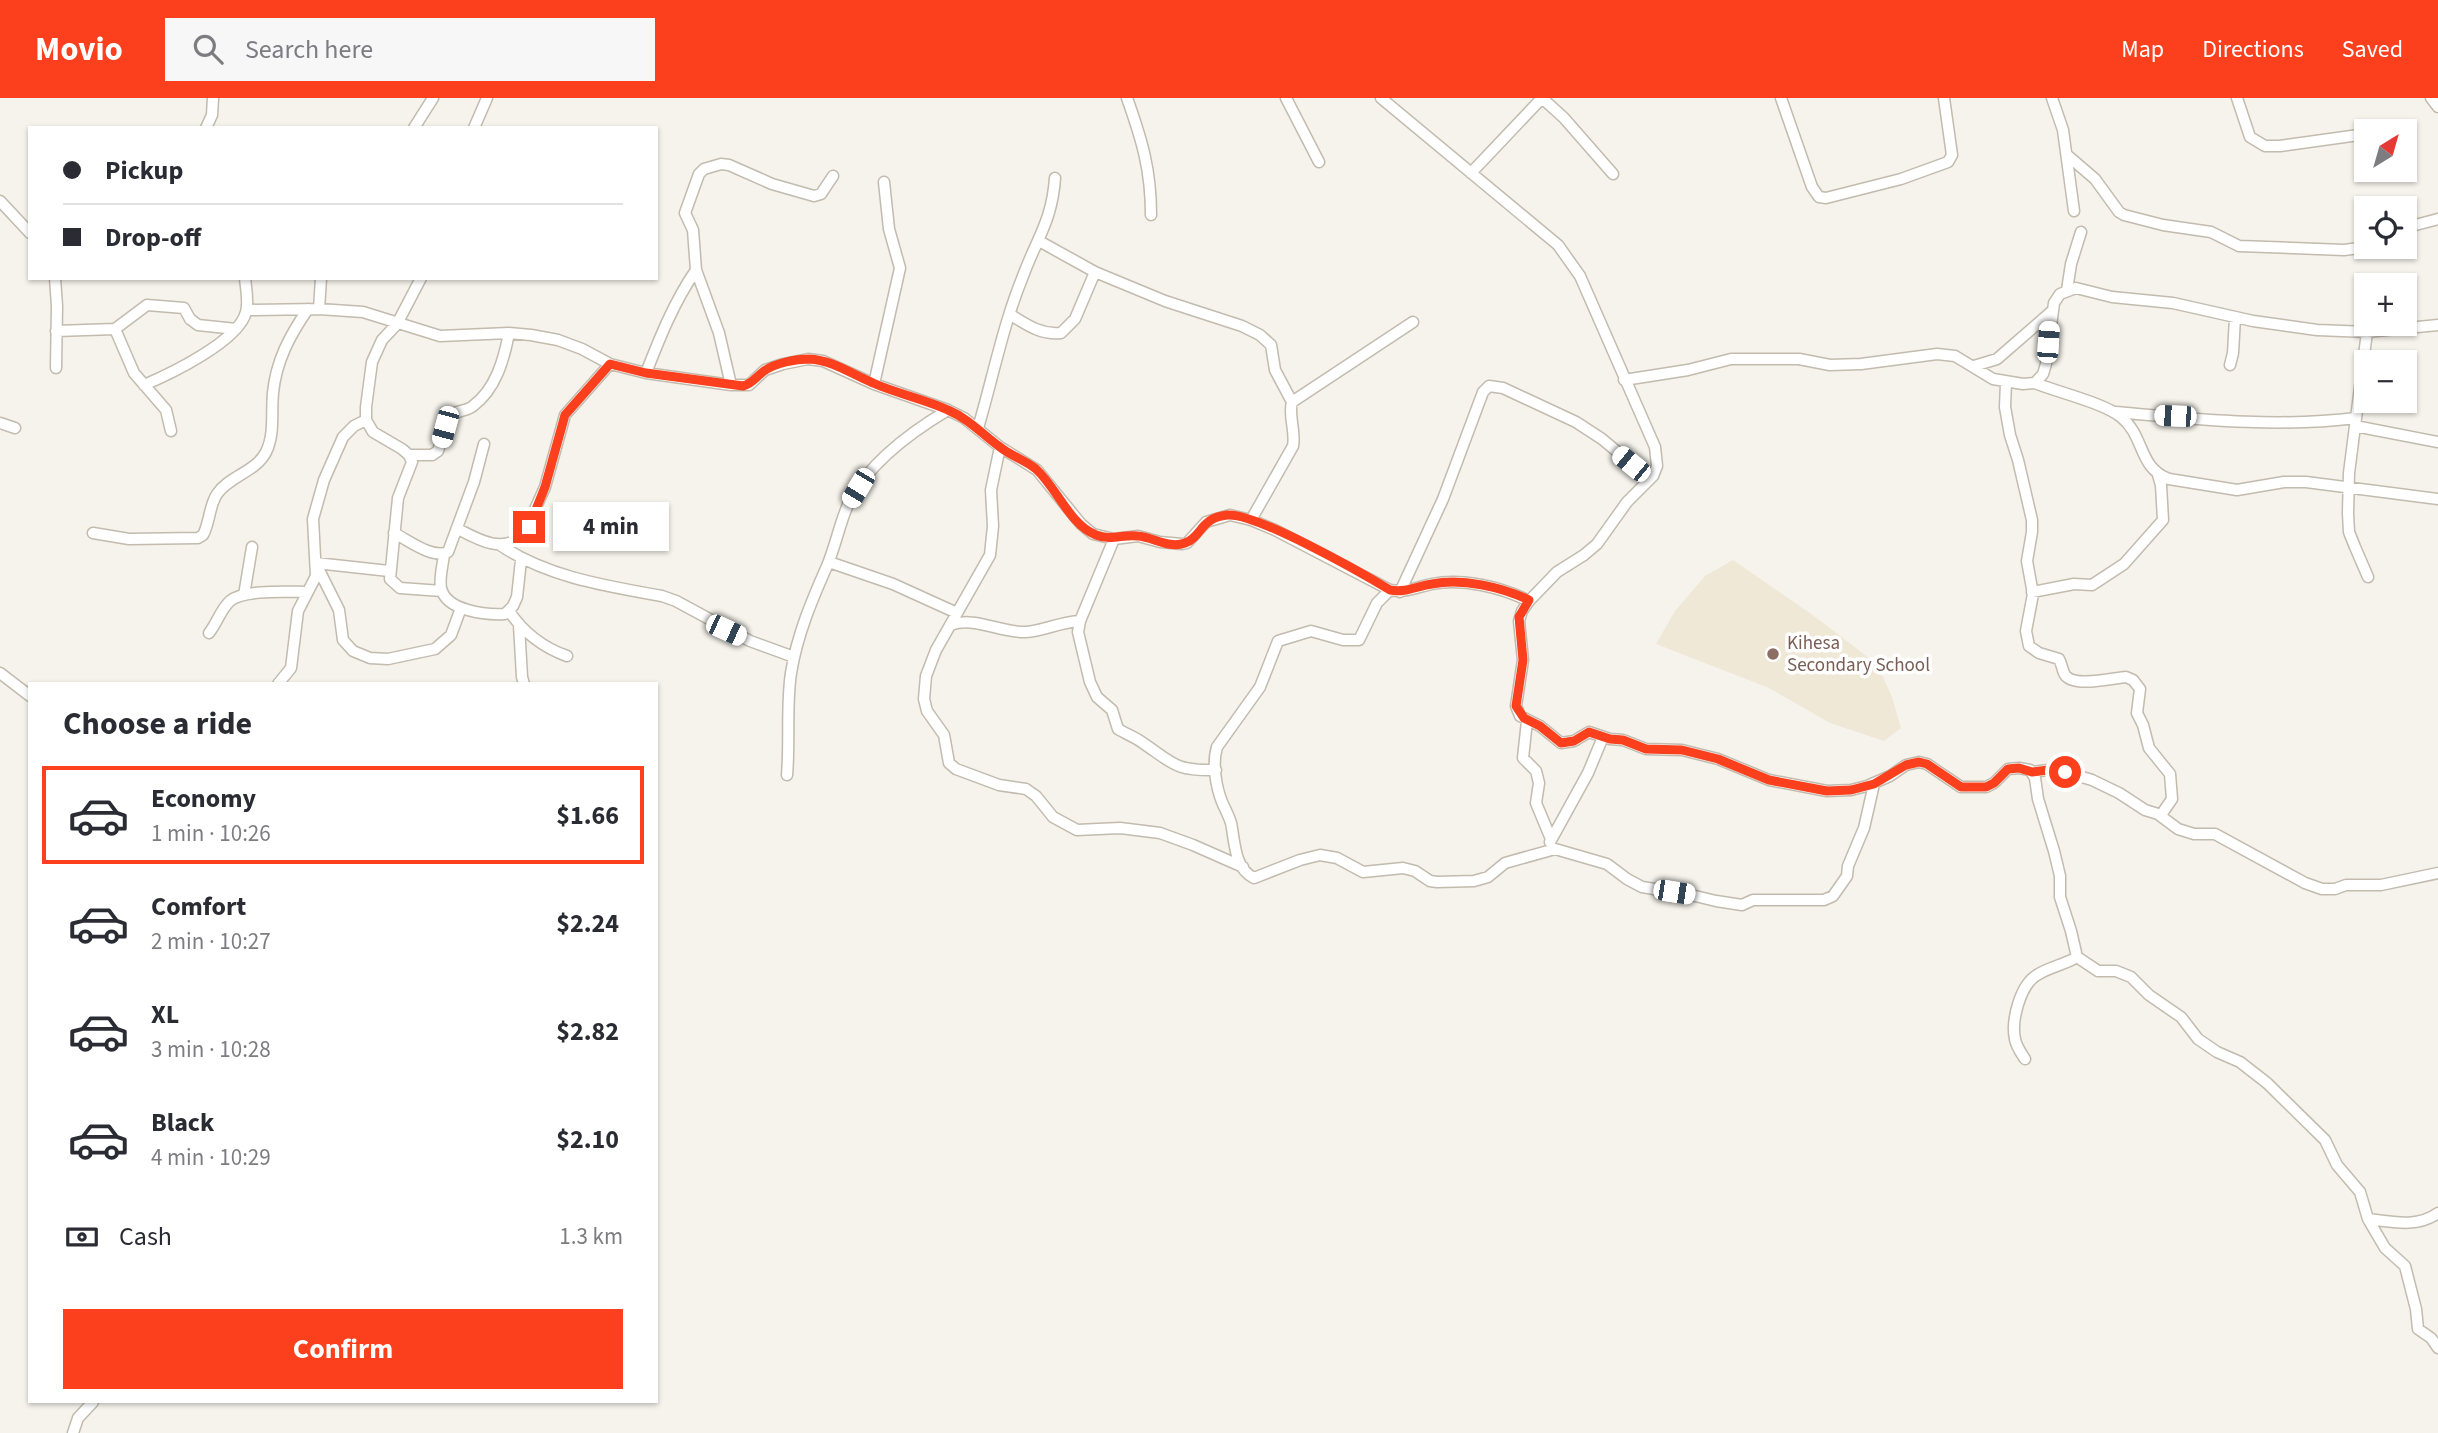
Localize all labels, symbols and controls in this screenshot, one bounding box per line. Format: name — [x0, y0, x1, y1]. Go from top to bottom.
search box — [165, 18, 655, 81]
text: Movio — [35, 26, 123, 73]
icon: search — [189, 30, 227, 68]
text: Search here — [245, 31, 373, 68]
text: Map — [2121, 32, 2164, 67]
text: Directions — [2202, 32, 2304, 67]
text: Saved — [2342, 32, 2403, 67]
north arrow — [2354, 119, 2417, 182]
map controls — [2354, 119, 2417, 413]
text: Pickup — [105, 152, 183, 189]
button: locate — [2354, 196, 2417, 259]
text: Drop-off — [105, 219, 201, 256]
button: + — [2354, 273, 2417, 336]
car — [2037, 320, 2060, 364]
button: − — [2354, 350, 2417, 413]
car — [430, 404, 461, 450]
car — [2154, 405, 2197, 427]
car — [1609, 443, 1654, 485]
car — [839, 465, 878, 511]
callout: 4 min — [554, 502, 669, 551]
text: 4 min — [583, 510, 639, 543]
route end — [513, 511, 545, 543]
car — [703, 612, 750, 648]
place label: Kihesa Secondary School — [1787, 630, 1930, 679]
marker: Kihesa Secondary School — [1765, 646, 1781, 662]
text: Choose a ride — [63, 701, 252, 747]
route start — [2049, 756, 2081, 788]
text: Economy — [151, 780, 256, 817]
icon: car — [67, 784, 130, 847]
text: $1.66 — [556, 797, 619, 834]
text: 1 min · 10:26 — [151, 817, 271, 850]
car — [1652, 878, 1697, 906]
text: Comfort — [151, 888, 246, 925]
icon: car — [67, 892, 130, 955]
text: $2.24 — [556, 905, 619, 942]
text: 2 min · 10:27 — [151, 925, 271, 958]
text: XL — [151, 996, 179, 1033]
icon: car — [67, 1000, 130, 1063]
text: $2.82 — [556, 1013, 619, 1050]
text: 3 min · 10:28 — [151, 1033, 271, 1066]
text: Black — [151, 1104, 214, 1141]
icon: car — [67, 1108, 130, 1171]
text: $2.10 — [556, 1121, 619, 1158]
text: 4 min · 10:29 — [151, 1141, 271, 1174]
icon: cash — [63, 1218, 101, 1256]
text: Cash — [119, 1218, 172, 1255]
text: 1.3 km — [559, 1220, 623, 1253]
button: Confirm — [63, 1309, 623, 1389]

